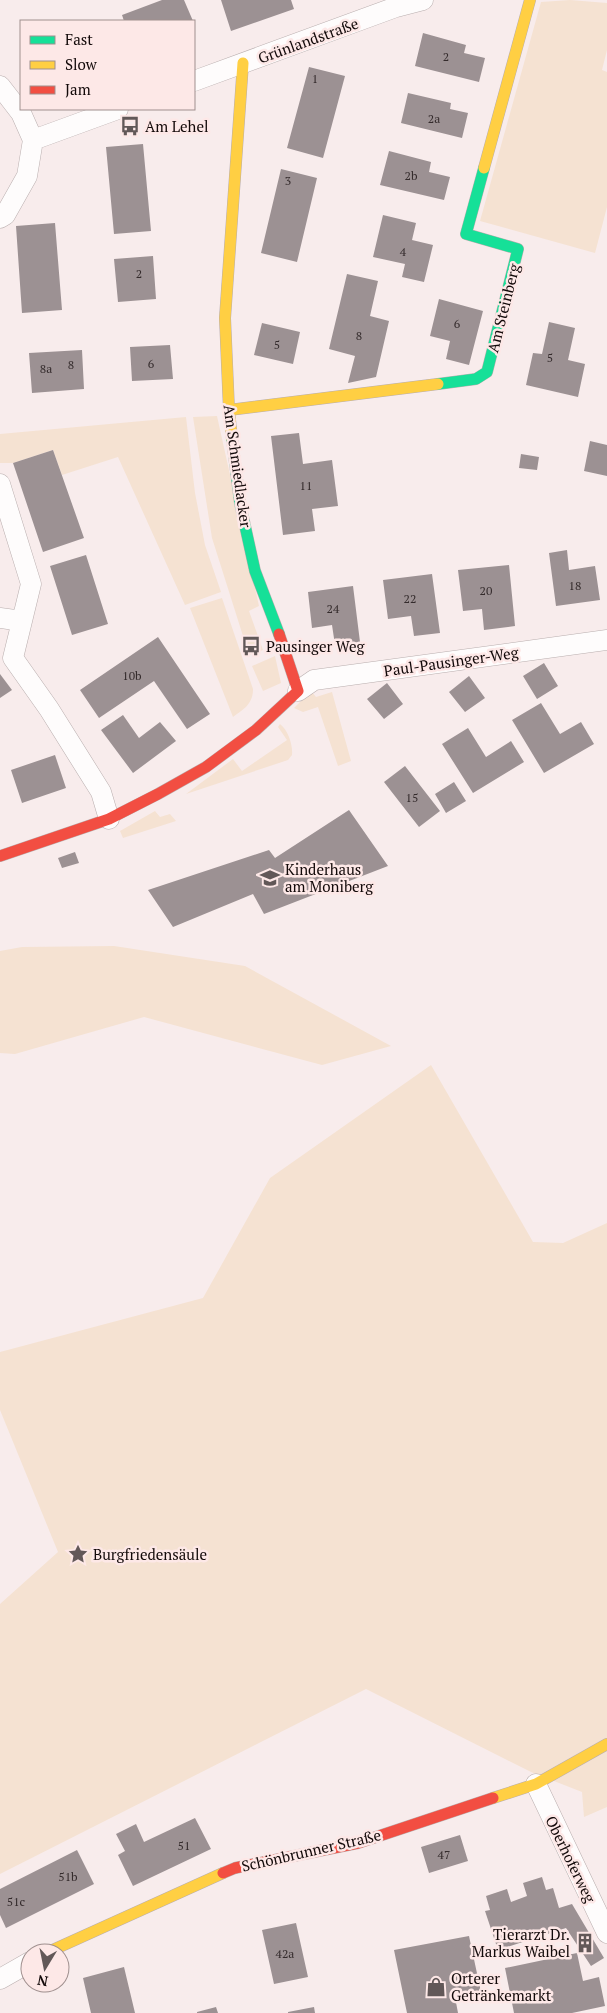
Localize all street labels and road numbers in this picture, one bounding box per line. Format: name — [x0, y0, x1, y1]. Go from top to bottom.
street label: Grünlandstraße — [255, 13, 361, 67]
street label: Am Steinberg — [482, 260, 524, 354]
street label: Am Schmiedlacker — [219, 403, 257, 529]
street label: Paul-Pausinger-Weg — [382, 641, 521, 680]
street label: Oberhoferweg — [541, 1812, 601, 1907]
street label: Schönbrunner Straße — [239, 1824, 383, 1876]

